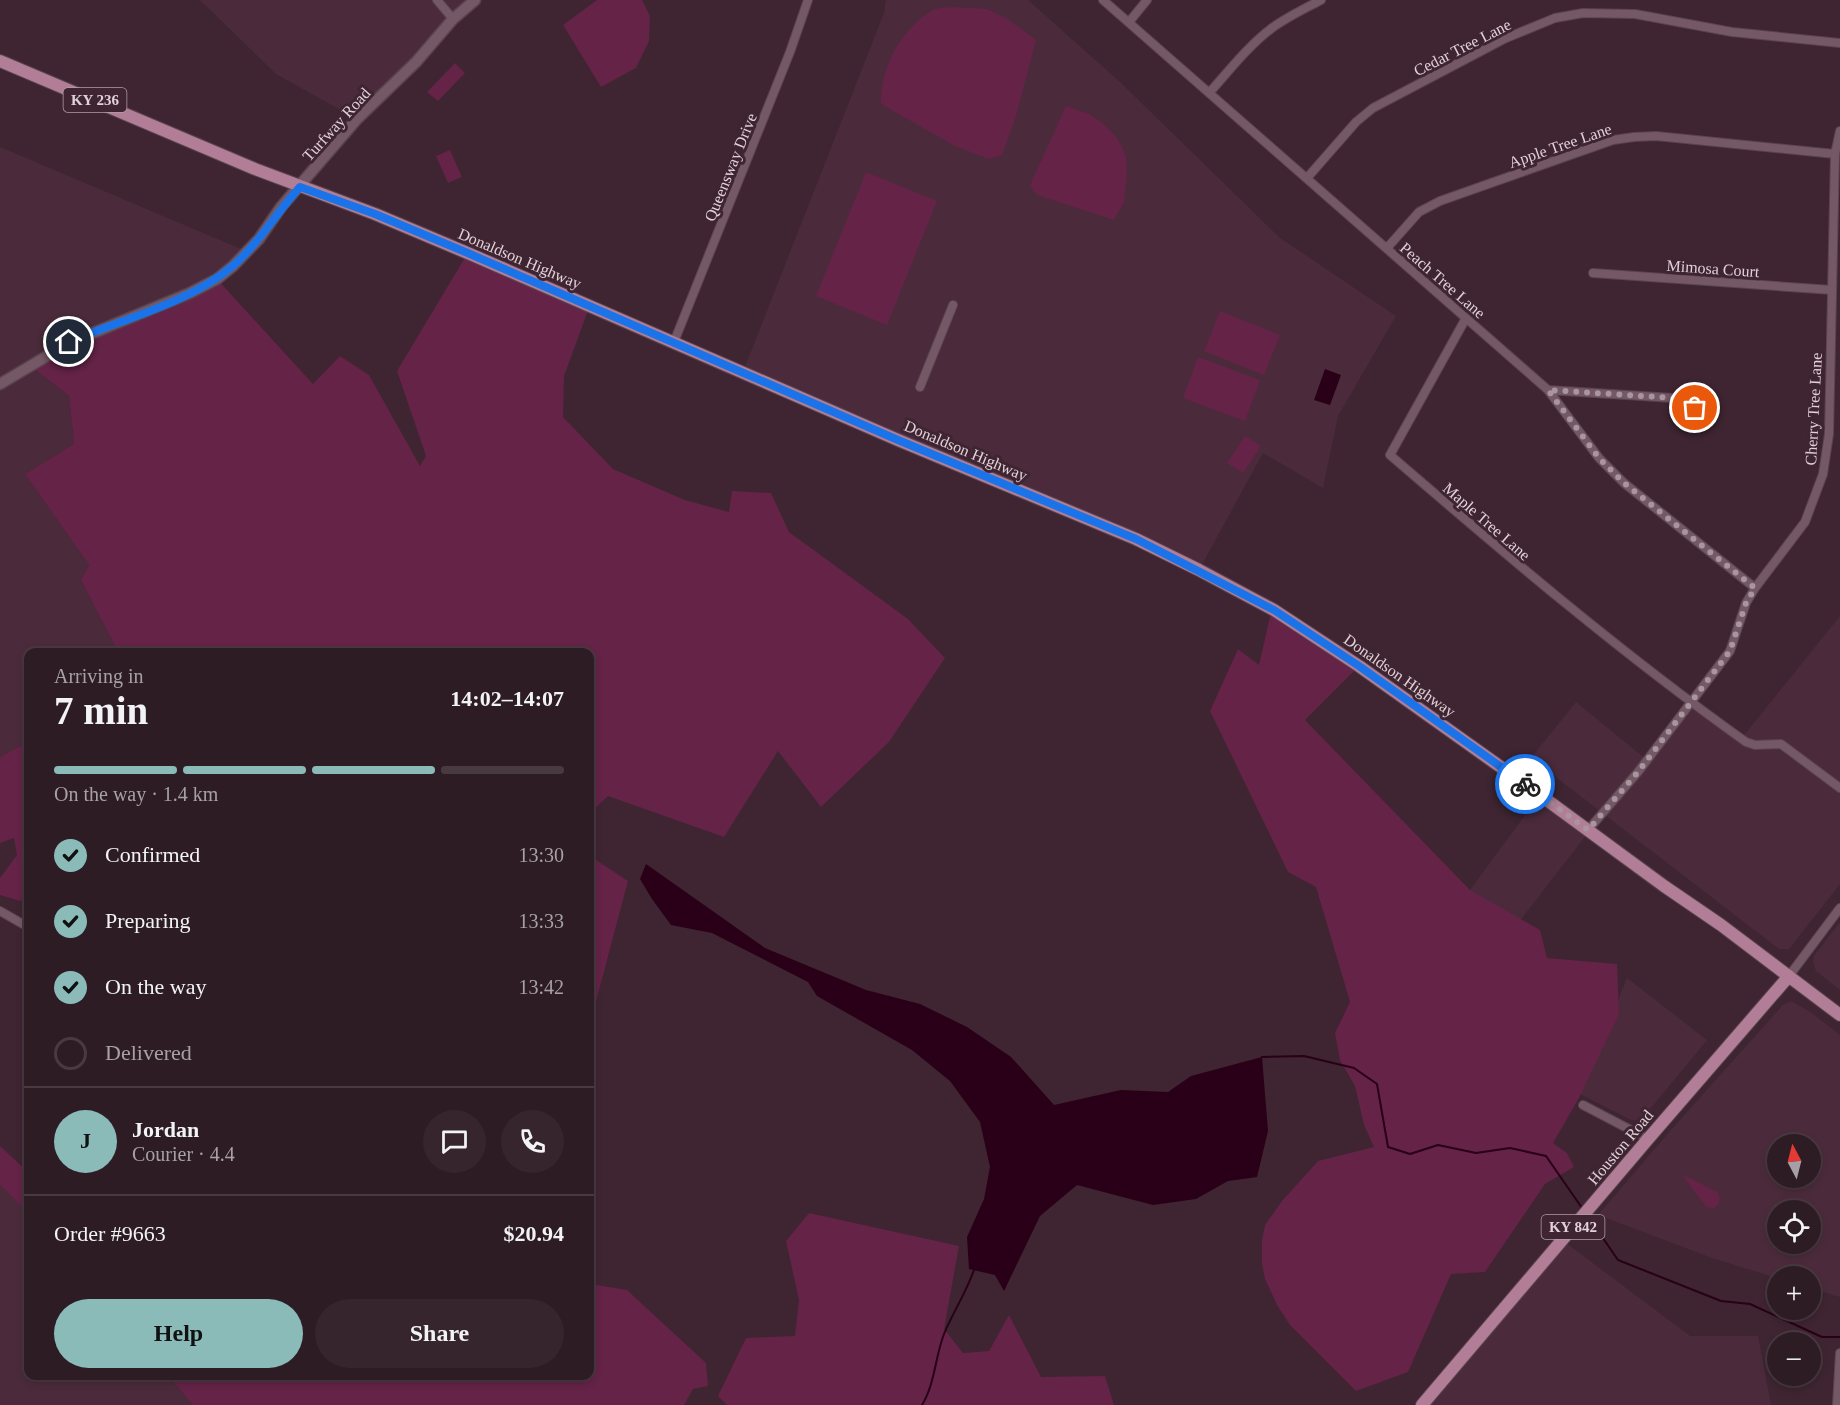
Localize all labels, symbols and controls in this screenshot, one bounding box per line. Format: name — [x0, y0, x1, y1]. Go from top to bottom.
street label: Cedar Tree Lane — [1411, 16, 1514, 79]
street label: Turfway Road — [299, 84, 374, 165]
road number: KY 236 — [64, 88, 127, 112]
street label: Queensway Drive — [701, 111, 761, 224]
street label: Apple Tree Lane — [1507, 120, 1614, 172]
street label: Donaldson Highway — [455, 225, 584, 293]
street label: Peach Tree Lane — [1397, 239, 1488, 322]
street label: Mimosa Court — [1666, 257, 1760, 280]
pin — [43, 316, 94, 367]
icon: home — [52, 325, 85, 358]
street label: Cherry Tree Lane — [1802, 352, 1826, 466]
pin — [1669, 382, 1720, 433]
icon: bag — [1678, 391, 1711, 424]
street label: Donaldson Highway — [901, 417, 1030, 485]
street label: Maple Tree Lane — [1439, 479, 1533, 564]
street label: Donaldson Highway — [1340, 631, 1459, 721]
text: Arriving in — [54, 665, 143, 687]
text: 14:02–14:07 — [450, 686, 564, 711]
text: 7 min — [54, 689, 148, 732]
courier — [1495, 754, 1555, 814]
icon: bike — [1509, 768, 1542, 801]
text: On the way · 1.4 km — [54, 783, 218, 805]
icon: check — [54, 839, 87, 872]
text: Confirmed — [105, 842, 200, 867]
text: 13:30 — [518, 844, 564, 866]
icon: check — [54, 905, 87, 938]
text: Preparing — [105, 908, 191, 933]
text: 13:33 — [518, 910, 564, 932]
icon: check — [54, 971, 87, 1004]
text: On the way — [105, 974, 206, 999]
text: 13:42 — [518, 976, 564, 998]
text: Delivered — [105, 1040, 192, 1065]
street label: Houston Road — [1584, 1107, 1656, 1188]
button: chat — [423, 1110, 486, 1173]
button: phone — [501, 1110, 564, 1173]
text: Jordan — [132, 1117, 199, 1142]
text: J — [80, 1128, 91, 1153]
north arrow — [1767, 1134, 1821, 1188]
map controls — [1767, 1134, 1821, 1386]
text: Courier · 4.4 — [132, 1143, 235, 1165]
button: locate — [1767, 1200, 1821, 1254]
road number: KY 842 — [1542, 1215, 1604, 1239]
text: Order #9663 — [54, 1221, 166, 1246]
text: $20.94 — [504, 1221, 564, 1246]
button: + — [1767, 1266, 1821, 1320]
button: Help — [54, 1299, 303, 1368]
button: Share — [315, 1299, 564, 1368]
button: − — [1767, 1332, 1821, 1386]

